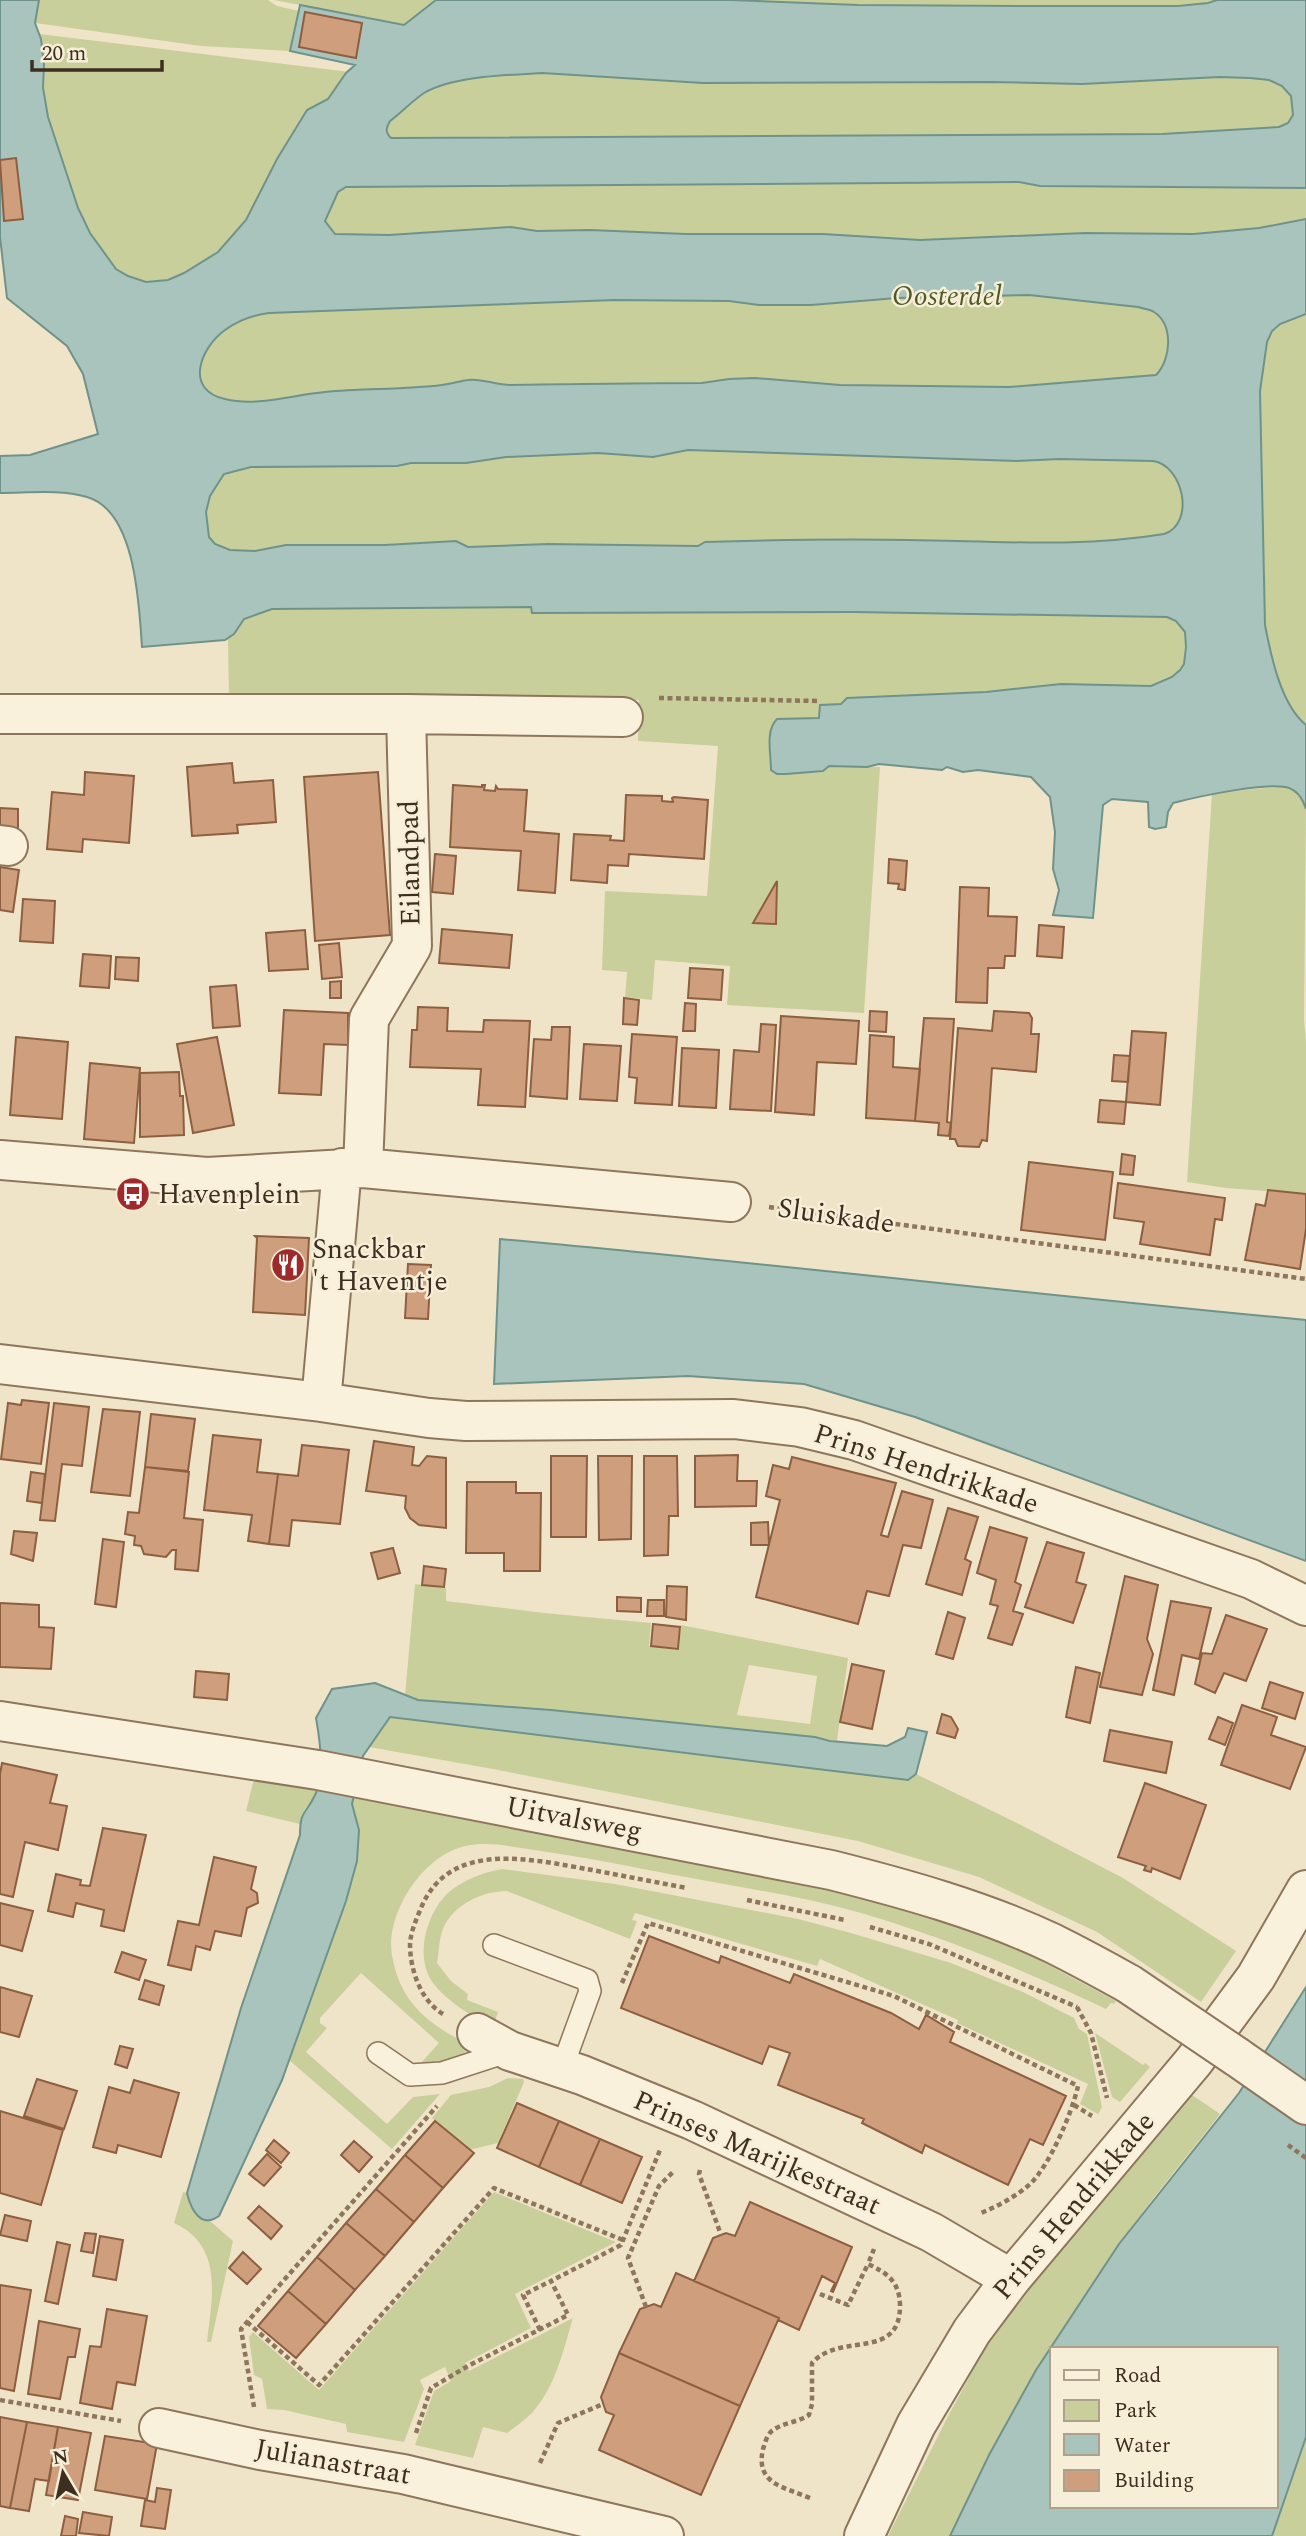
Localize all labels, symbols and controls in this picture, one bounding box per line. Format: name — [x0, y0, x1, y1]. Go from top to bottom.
scale bar — [32, 28, 161, 72]
text: 20 m — [42, 38, 86, 70]
park label: Oosterdel — [892, 275, 1002, 318]
street label: Eilandpad — [387, 800, 433, 926]
place label: Havenplein — [158, 1173, 300, 1216]
bus stop icon: Havenplein — [114, 1175, 152, 1213]
street label: Sluiskade — [775, 1187, 897, 1245]
place label: Snackbar 't Haventje — [312, 1228, 448, 1303]
restaurant icon: Snackbar 't Haventje — [269, 1246, 307, 1284]
street label: Prins Hendrikkade — [808, 1412, 1044, 1526]
street label: Uitvalsweg — [502, 1785, 646, 1853]
street label: Prinses Marijkestraat — [626, 2079, 888, 2227]
street label: Prins Hendrikkade — [982, 2102, 1166, 2310]
legend — [1050, 2347, 1278, 2508]
text: Road — [1114, 2360, 1161, 2392]
text: Park — [1114, 2395, 1158, 2427]
street label: Julianastraat — [252, 2427, 414, 2497]
text: Water — [1114, 2430, 1170, 2462]
north arrow — [28, 2438, 98, 2508]
text: N — [51, 2442, 71, 2473]
text: Building — [1114, 2465, 1194, 2497]

